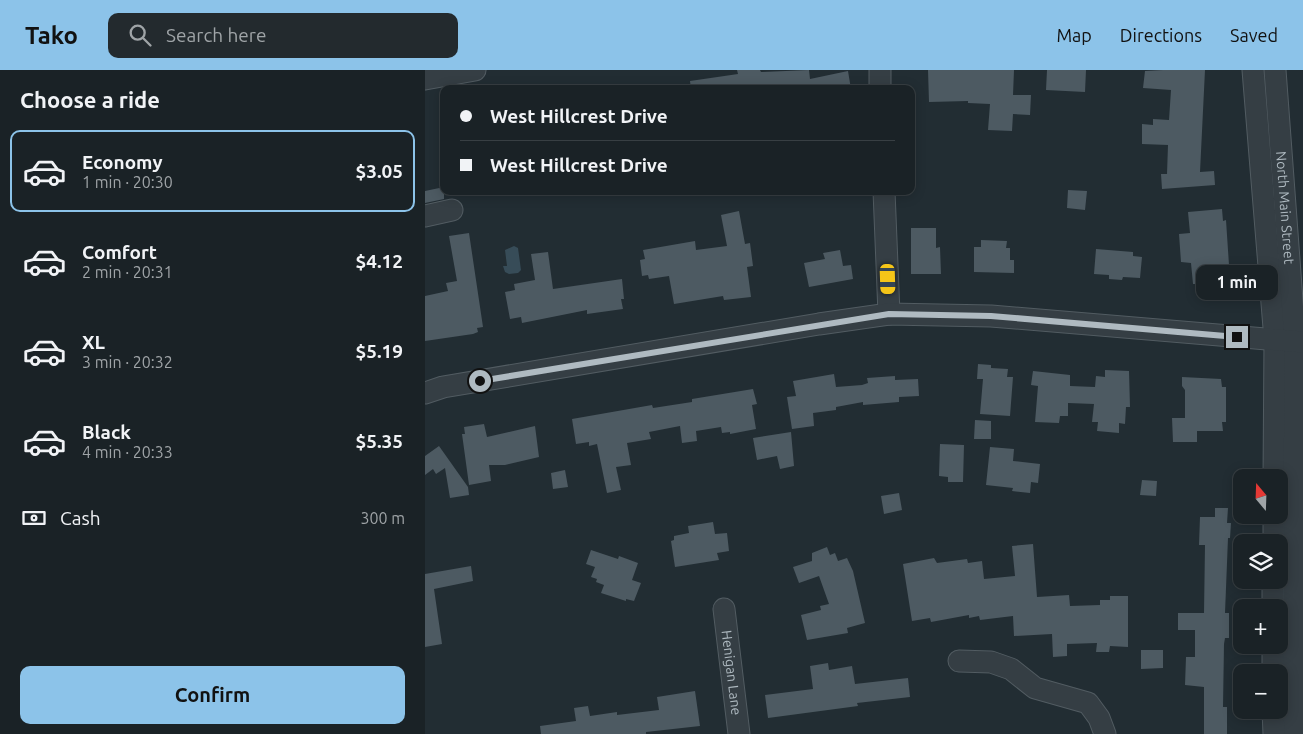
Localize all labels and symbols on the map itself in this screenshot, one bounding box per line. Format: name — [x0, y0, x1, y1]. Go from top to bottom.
street label: North Main Street — [1273, 150, 1297, 265]
car — [879, 264, 896, 294]
callout: 1 min — [1196, 264, 1278, 300]
route end — [1226, 326, 1248, 348]
route start — [469, 370, 491, 392]
north arrow — [1233, 469, 1287, 524]
street label: Henigan Lane — [719, 629, 745, 716]

